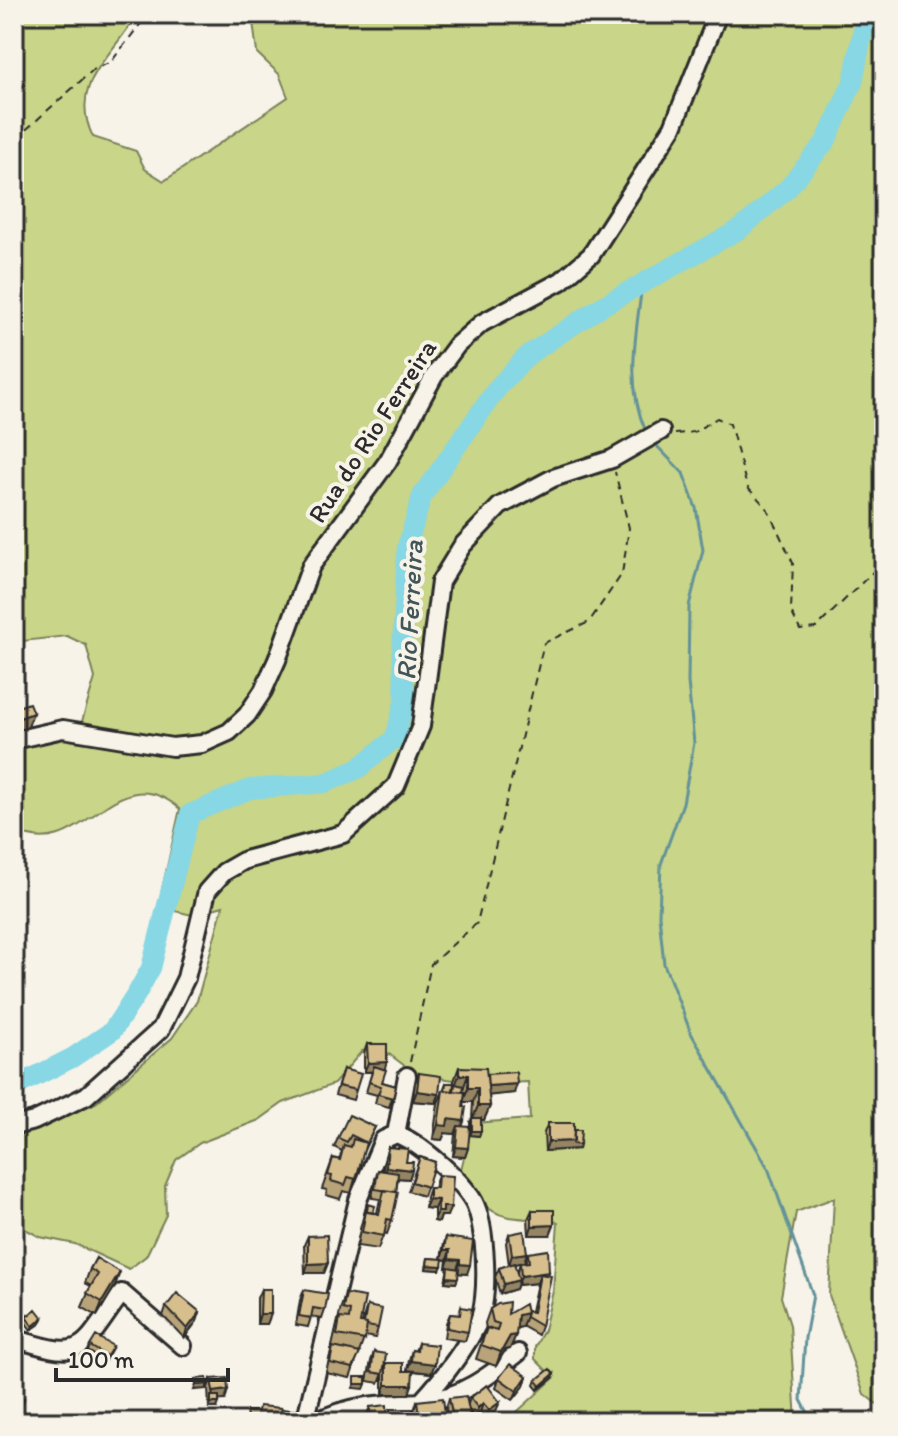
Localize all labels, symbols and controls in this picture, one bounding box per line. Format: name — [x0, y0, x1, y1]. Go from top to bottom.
street label: Rua do Rio Ferreira — [301, 333, 444, 529]
water label: Rio Ferreira — [388, 539, 430, 681]
scale bar — [56, 1332, 228, 1382]
text: 100 m — [68, 1345, 134, 1374]

